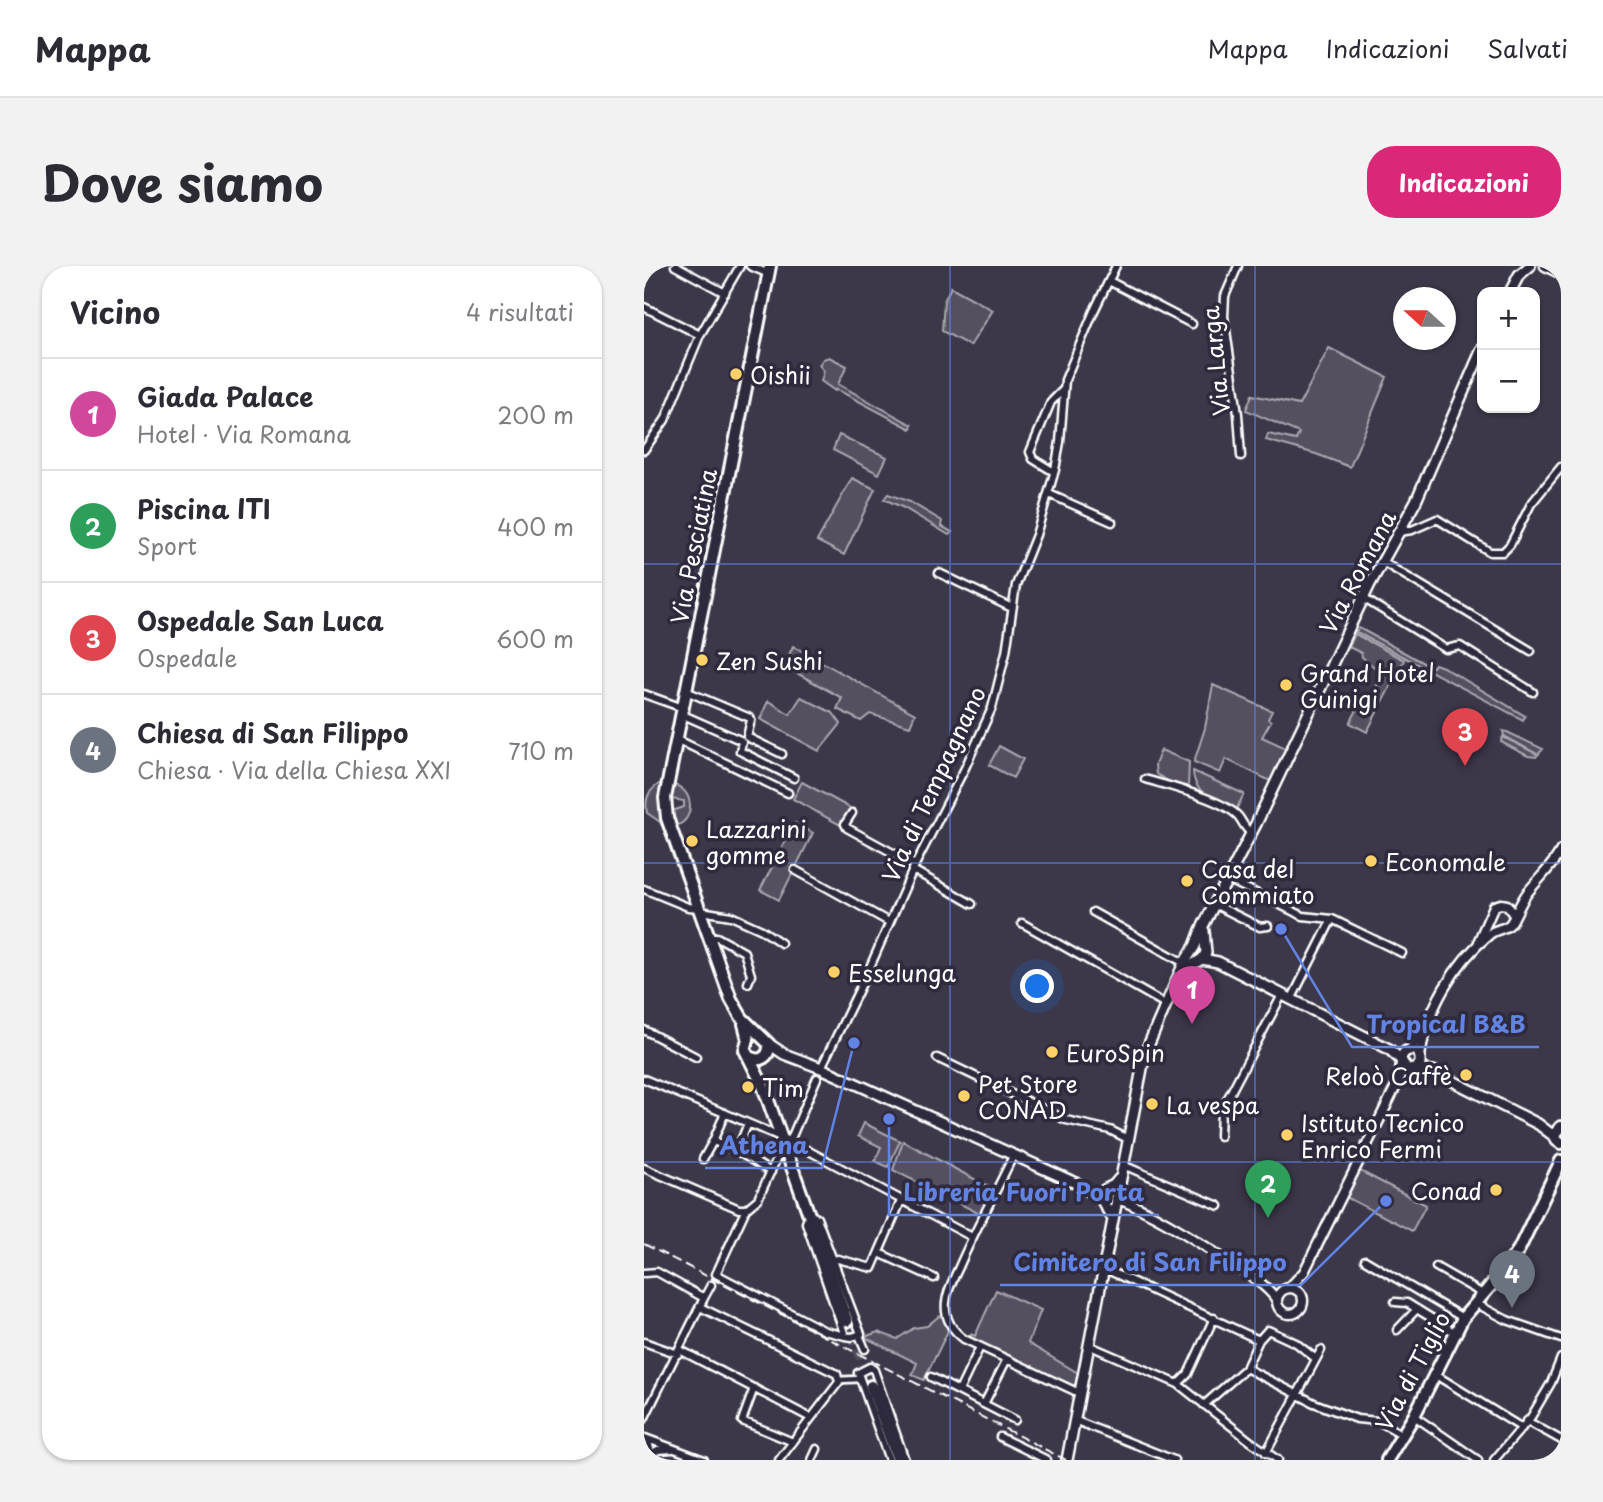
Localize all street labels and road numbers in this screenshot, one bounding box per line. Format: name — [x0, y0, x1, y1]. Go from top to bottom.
street label: Via Larga — [1192, 304, 1238, 418]
street label: Via Pesciatina — [661, 465, 725, 627]
street label: Via Romana — [1310, 504, 1404, 640]
street label: Via di Tempagnano — [872, 680, 994, 888]
street label: Via di Tiglio — [1366, 1305, 1458, 1437]

